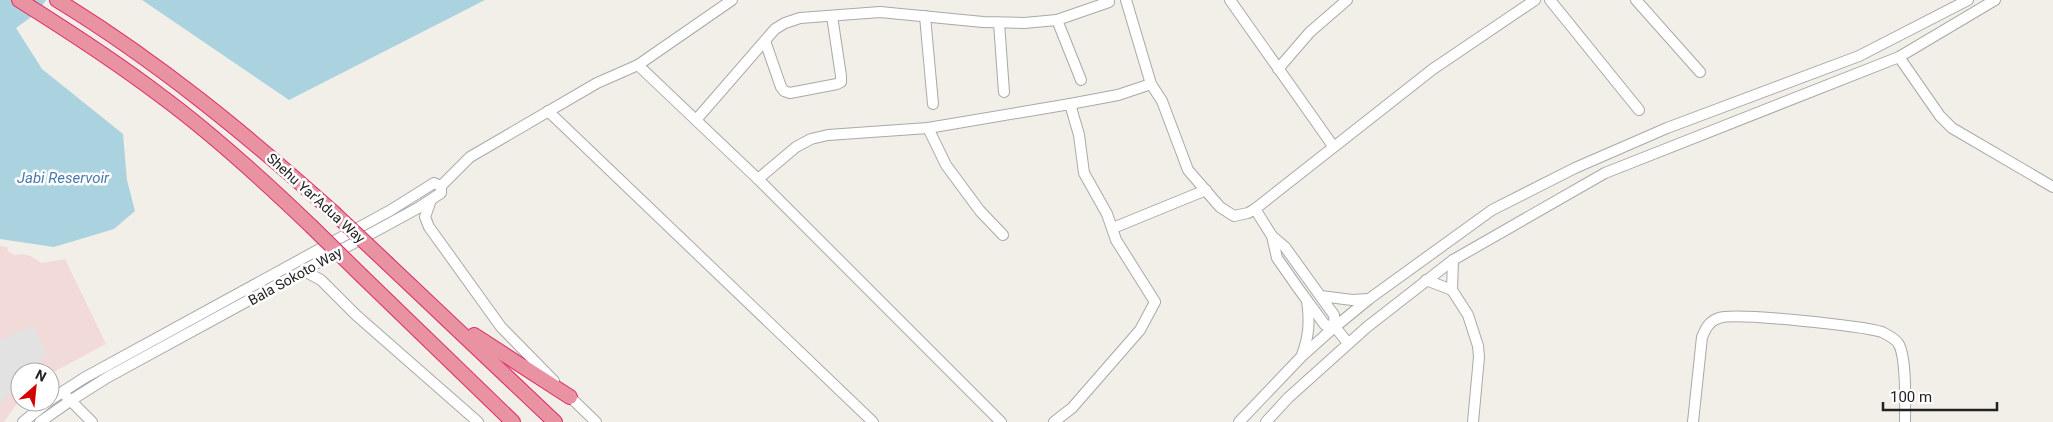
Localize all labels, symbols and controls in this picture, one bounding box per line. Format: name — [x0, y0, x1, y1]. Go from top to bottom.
street label: Shehu Yar'Adua Way — [264, 150, 369, 247]
water label: Jabi Reservoir — [17, 169, 110, 187]
street label: Bala Sokoto Way — [245, 244, 345, 308]
north arrow — [10, 362, 60, 412]
text: N — [33, 366, 49, 385]
scale bar — [1883, 380, 1997, 412]
text: 100 m — [1890, 388, 1932, 406]

